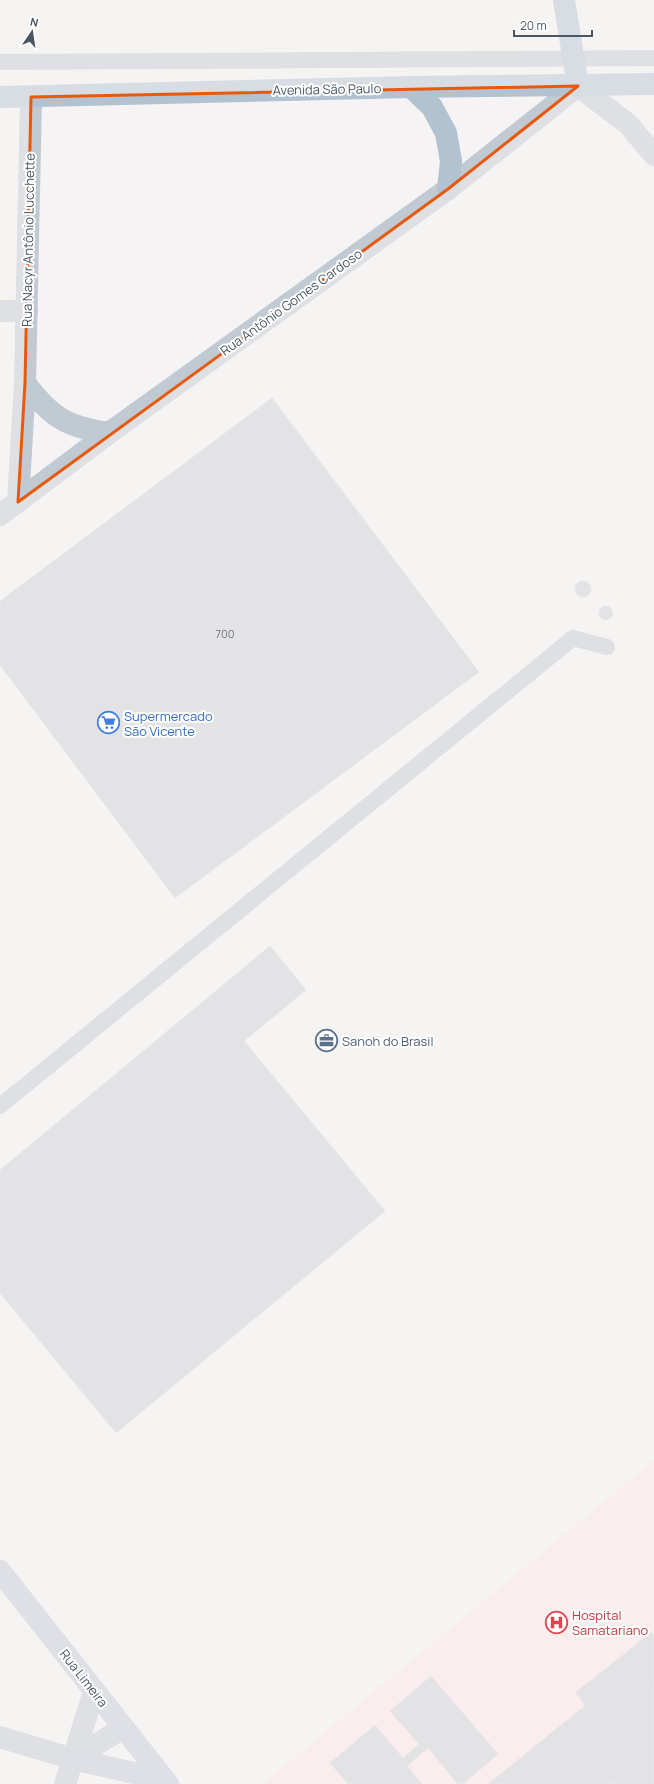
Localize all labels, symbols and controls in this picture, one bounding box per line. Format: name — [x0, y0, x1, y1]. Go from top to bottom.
north arrow — [12, 12, 52, 52]
scale bar — [514, 12, 592, 38]
text: N — [29, 14, 40, 30]
text: 20 m — [520, 17, 547, 34]
street label: Avenida São Paulo — [273, 79, 382, 99]
street label: Rua Nacyr Antônio Lucchette — [17, 153, 39, 327]
street label: Rua Antônio Gomes Cardoso — [216, 244, 366, 360]
house number: 700 — [216, 626, 234, 641]
place label: Supermercado São Vicente — [124, 707, 213, 740]
supermarket icon: Supermercado São Vicente — [95, 710, 121, 736]
office icon: Sanoh do Brasil — [314, 1028, 340, 1054]
place label: Sanoh do Brasil — [342, 1032, 433, 1050]
place label: Hospital Samatariano — [572, 1606, 649, 1639]
hospital icon: Hospital Samatariano — [543, 1609, 569, 1635]
street label: Rua Limeira — [56, 1645, 112, 1711]

